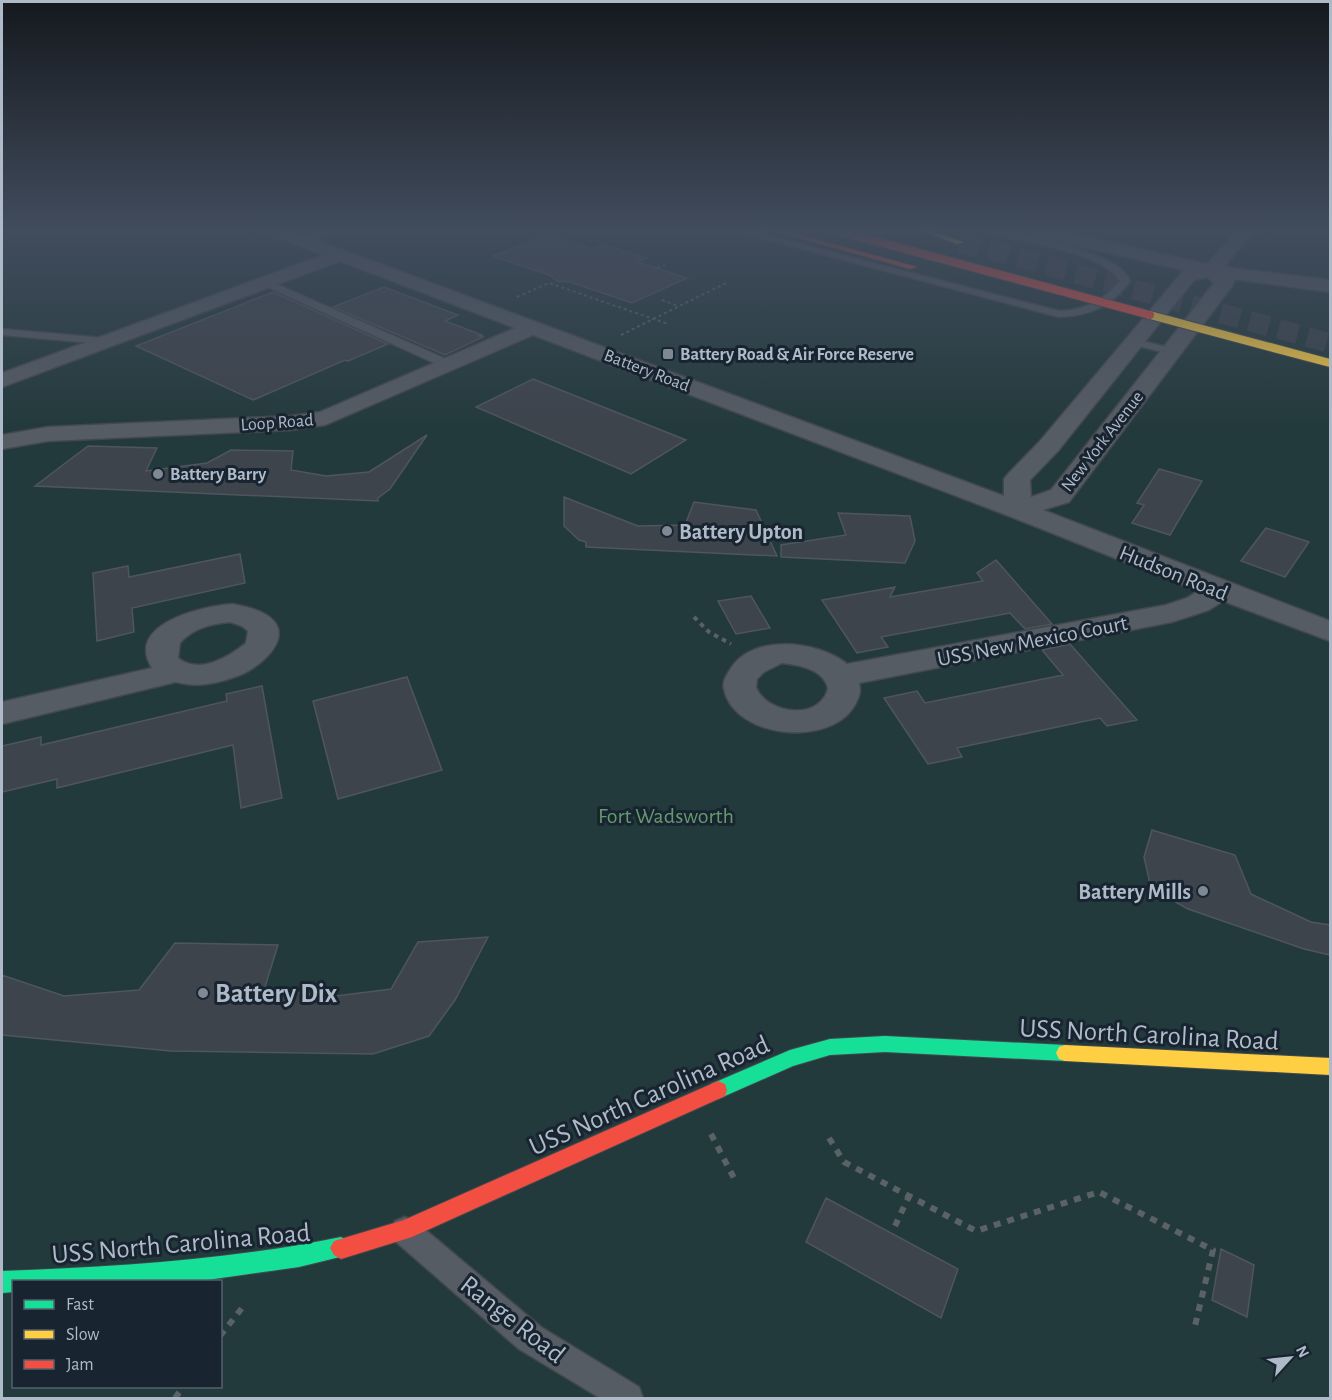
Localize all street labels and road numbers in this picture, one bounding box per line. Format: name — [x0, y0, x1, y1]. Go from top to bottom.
street label: Battery Road — [601, 346, 692, 395]
street label: New York Avenue — [1058, 388, 1147, 495]
street label: Loop Road — [240, 411, 314, 435]
street label: Hudson Road — [1116, 541, 1231, 605]
street label: USS New Mexico Court — [935, 612, 1129, 670]
street label: USS North Carolina Road — [1019, 1014, 1279, 1055]
street label: USS North Carolina Road — [525, 1030, 773, 1161]
street label: USS North Carolina Road — [51, 1219, 311, 1268]
street label: Range Road — [455, 1270, 570, 1368]

